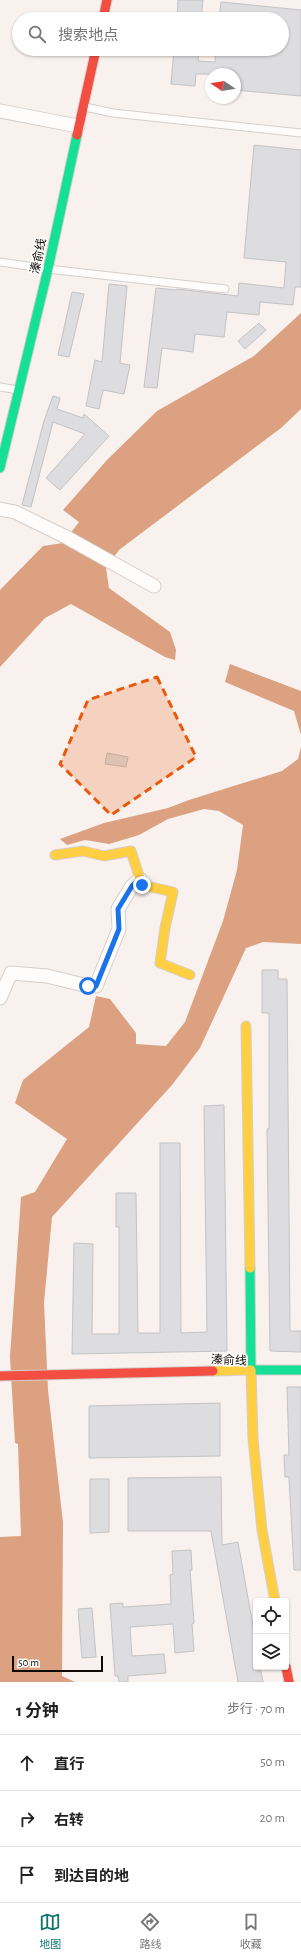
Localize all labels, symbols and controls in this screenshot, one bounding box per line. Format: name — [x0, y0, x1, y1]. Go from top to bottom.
search box — [12, 12, 289, 56]
icon: search — [26, 23, 48, 45]
text: 搜索地点 — [58, 28, 118, 43]
north arrow — [205, 68, 241, 104]
street label: 溱俞线 — [27, 237, 48, 275]
route end — [133, 876, 151, 894]
route start — [79, 977, 97, 995]
street label: 溱俞线 — [211, 1352, 247, 1367]
map controls — [253, 1598, 289, 1670]
button: locate — [253, 1598, 289, 1634]
button: layers — [253, 1634, 289, 1670]
scale bar — [12, 1654, 103, 1673]
text: 50 m — [18, 1657, 39, 1668]
text: 1 分钟 — [16, 1702, 59, 1719]
text: 步行 · 70 m — [227, 1703, 285, 1716]
icon: ahead — [16, 1752, 38, 1774]
text: 50 m — [260, 1756, 285, 1769]
text: 直行 — [54, 1757, 84, 1772]
icon: right — [16, 1808, 38, 1830]
text: 20 m — [260, 1812, 285, 1825]
text: 右转 — [54, 1813, 84, 1828]
icon: arrive — [16, 1864, 38, 1886]
text: 到达目的地 — [54, 1869, 129, 1884]
tab: 地图 — [39, 1911, 61, 1951]
tab: 路线 — [139, 1911, 161, 1951]
tab: 收藏 — [240, 1911, 262, 1951]

